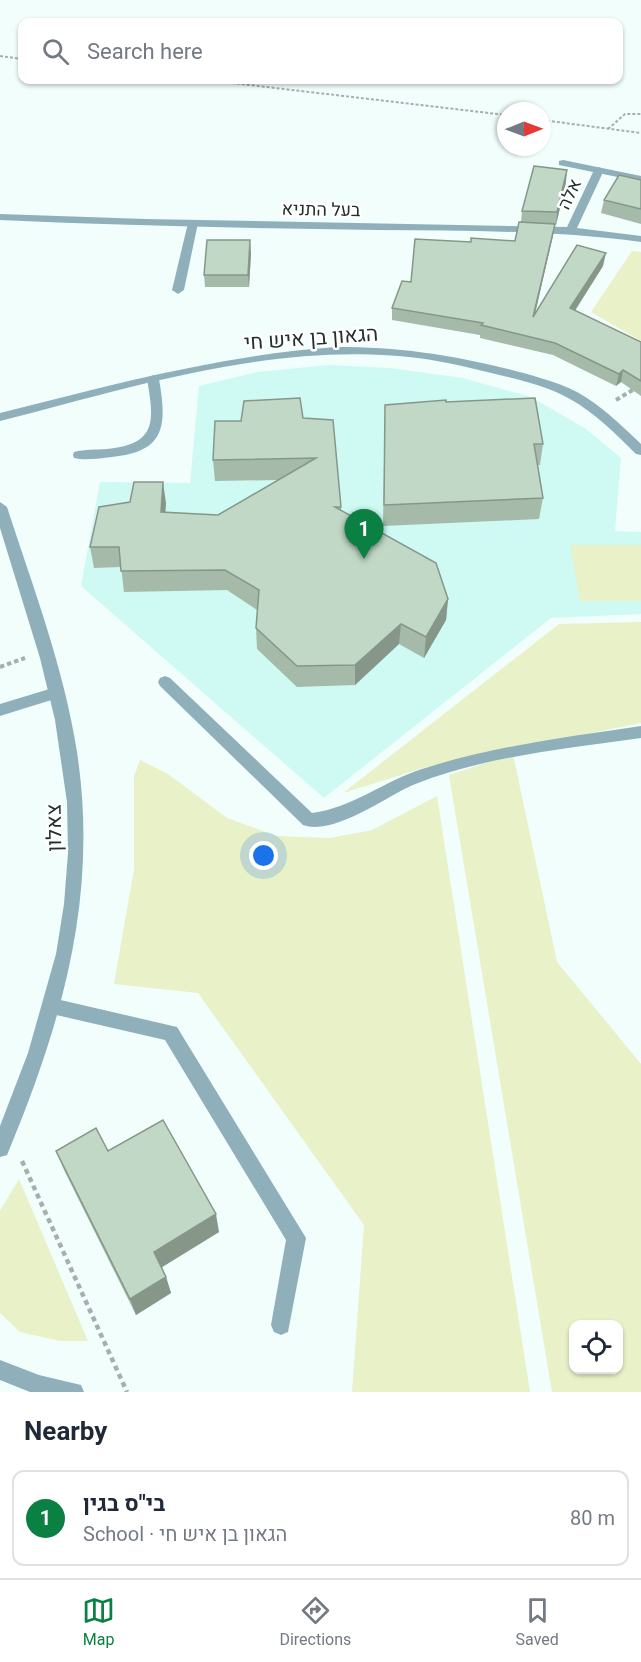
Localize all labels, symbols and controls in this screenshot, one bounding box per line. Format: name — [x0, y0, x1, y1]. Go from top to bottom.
search box — [18, 18, 623, 84]
icon: search — [39, 35, 72, 68]
text: Search here — [87, 39, 203, 64]
north arrow — [497, 102, 551, 156]
street label: אלה — [553, 175, 585, 213]
street label: בעל התניא — [281, 198, 361, 220]
street label: הגאון בן איש חי — [243, 321, 379, 355]
pin: 1 — [344, 510, 384, 559]
street label: צאלון — [42, 804, 66, 852]
your location — [249, 841, 278, 870]
map controls — [569, 1320, 623, 1374]
button: locate — [569, 1320, 623, 1374]
text: Nearby — [24, 1416, 107, 1446]
text: בי"ס בגין — [83, 1491, 165, 1516]
text: 1 — [40, 1506, 51, 1530]
text: 80 m — [570, 1506, 615, 1530]
text: School · הגאון בן איש חי — [83, 1522, 287, 1546]
tab: Map — [82, 1594, 115, 1649]
tab: Directions — [279, 1594, 351, 1649]
tab: Saved — [516, 1594, 559, 1649]

